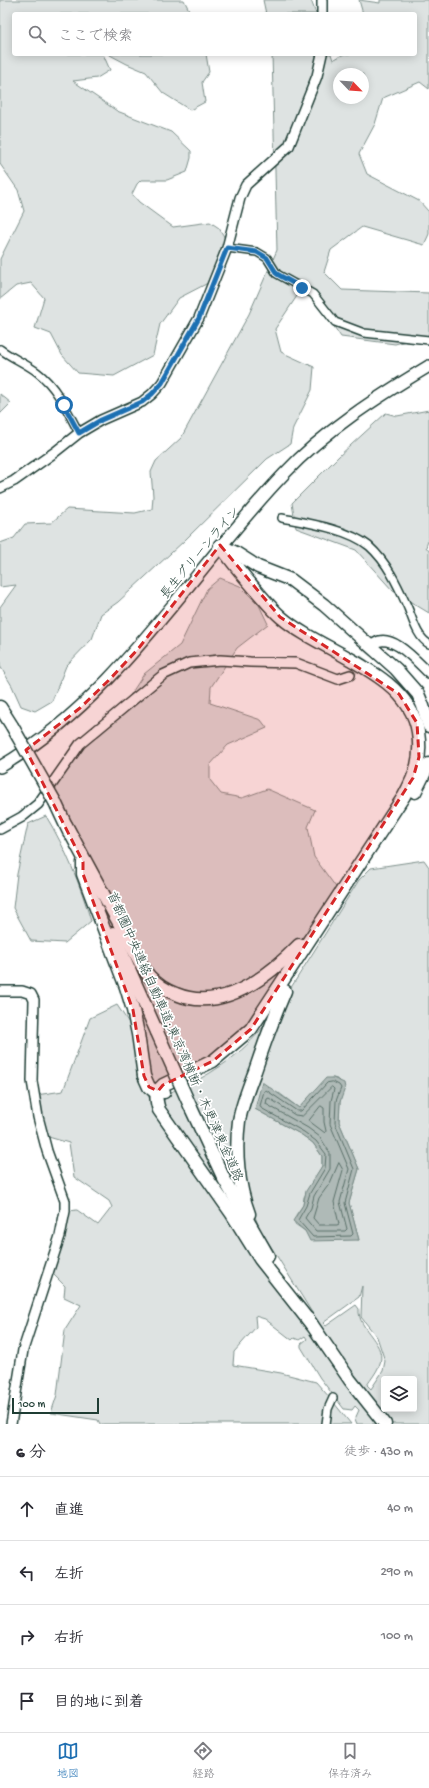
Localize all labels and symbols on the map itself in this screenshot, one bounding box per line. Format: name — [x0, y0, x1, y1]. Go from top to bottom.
north arrow — [333, 68, 369, 104]
route end — [293, 279, 311, 297]
route start — [55, 396, 73, 414]
street label: 長生グリーンライン — [157, 504, 244, 603]
street label: 首都圏中央連絡自動車道;東京湾横断・木更津東金道路 — [103, 889, 246, 1184]
scale bar — [12, 1396, 99, 1415]

